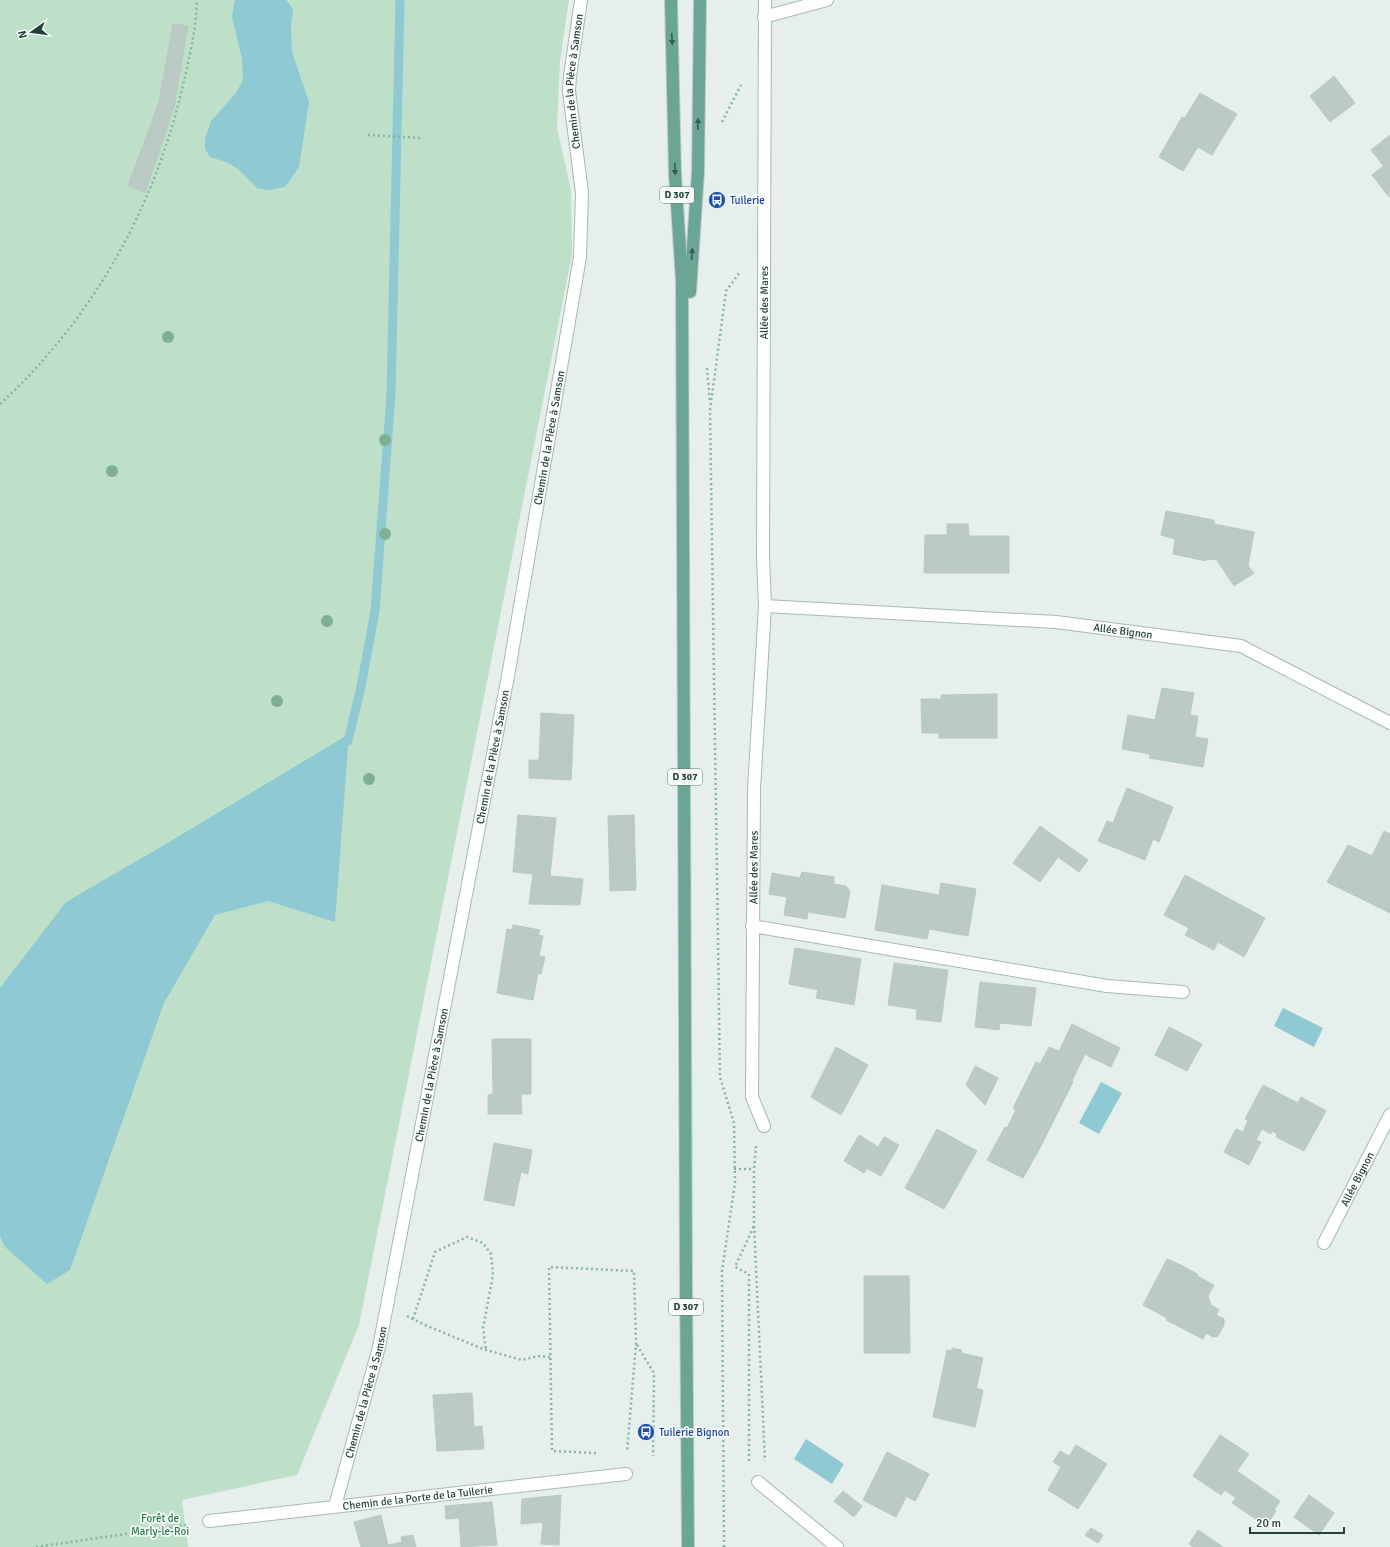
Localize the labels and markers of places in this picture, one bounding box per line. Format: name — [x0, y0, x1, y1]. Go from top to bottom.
bus stop icon: Tuilerie — [707, 190, 727, 210]
place label: Tuilerie — [730, 194, 765, 207]
bus stop icon: Tuilerie Bignon — [636, 1422, 656, 1442]
place label: Tuilerie Bignon — [659, 1426, 729, 1439]

